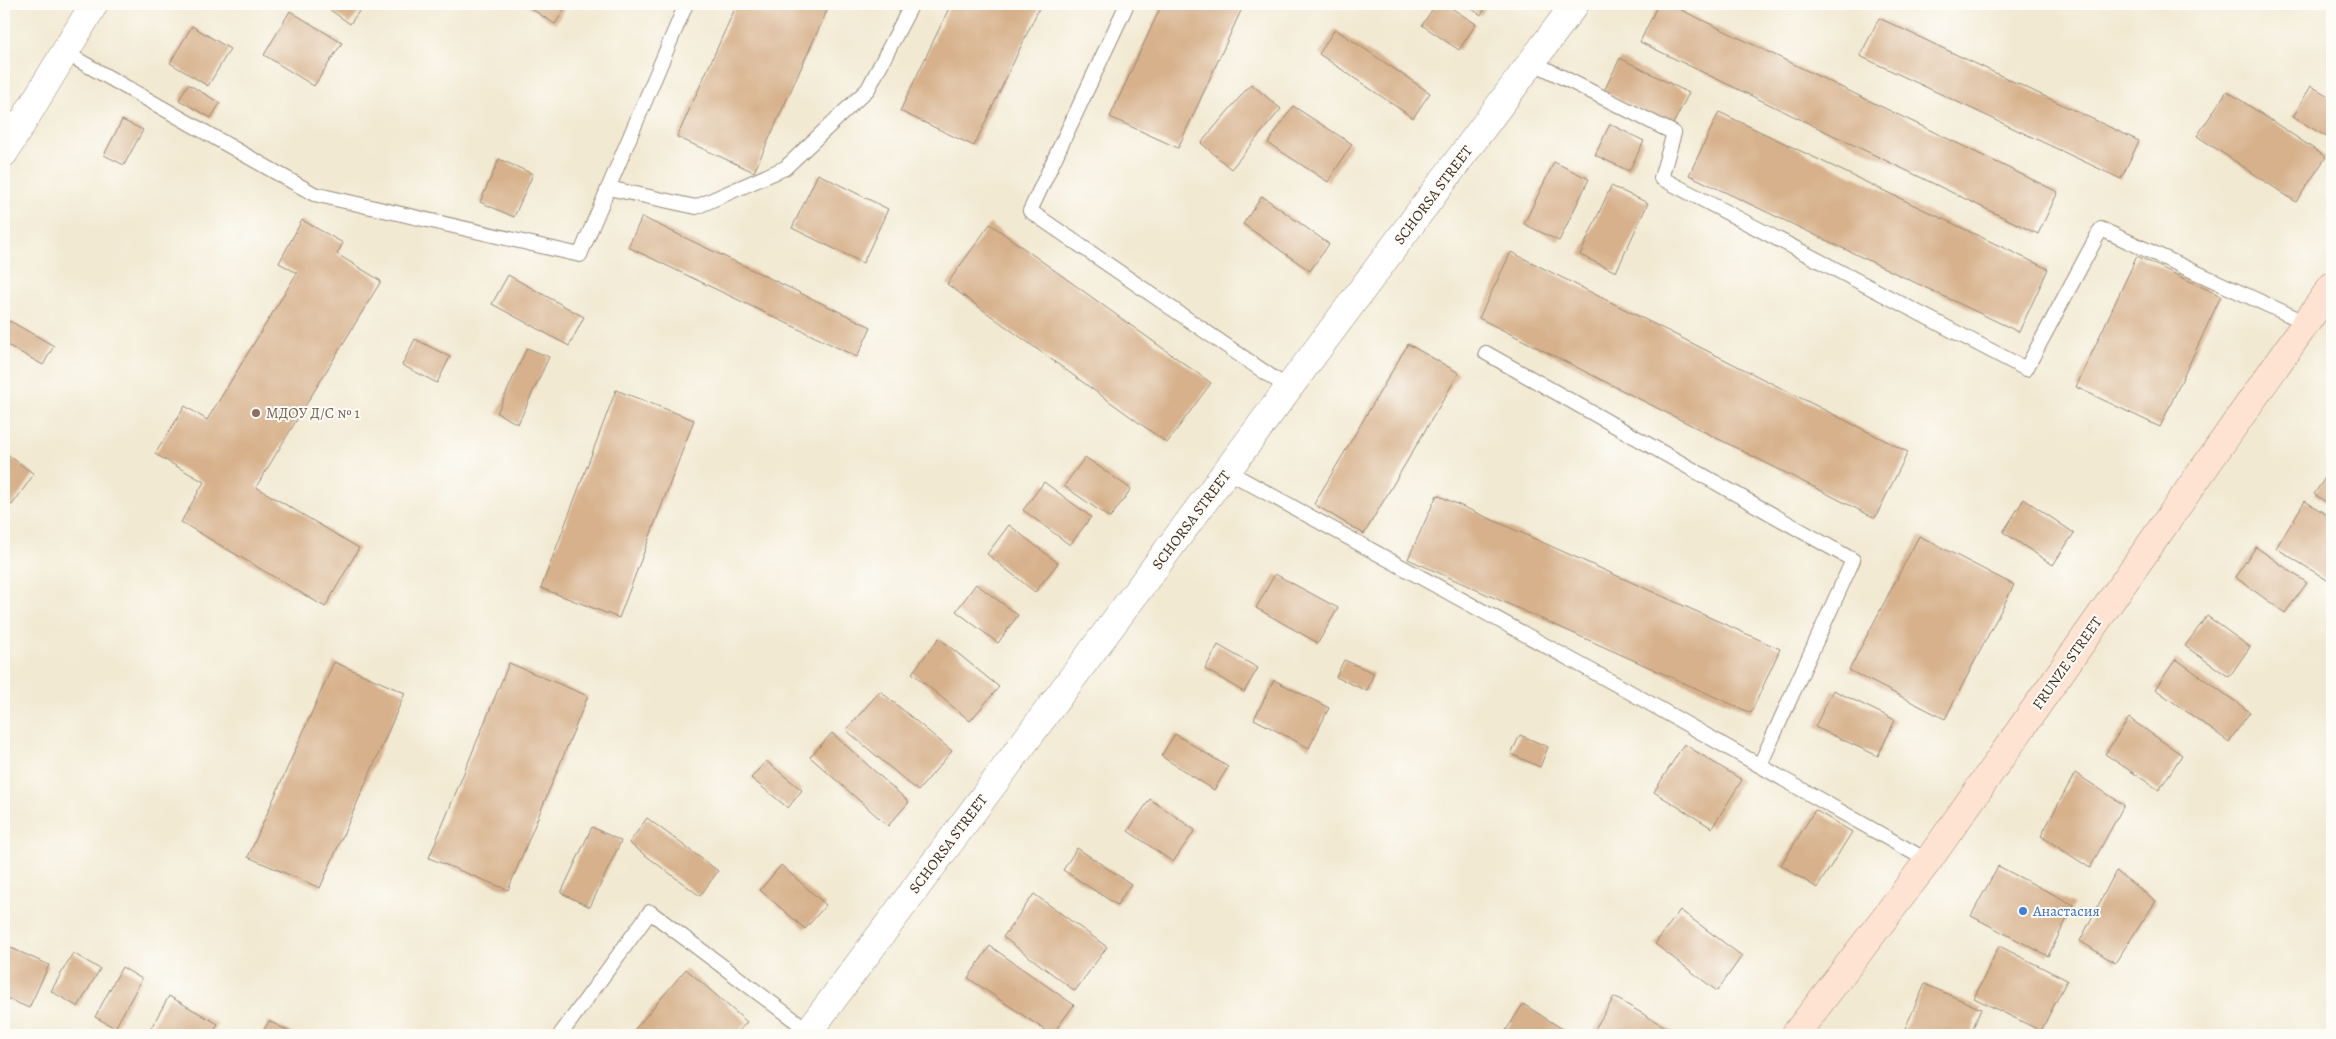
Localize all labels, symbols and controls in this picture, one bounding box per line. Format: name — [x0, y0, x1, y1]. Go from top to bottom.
street label: SCHORSA STREET — [1389, 141, 1477, 249]
place label: МДОУ Д/С № 1 — [266, 403, 360, 423]
marker: МДОУ Д/С № 1 — [250, 407, 262, 419]
street label: SCHORSA STREET — [1147, 466, 1235, 574]
street label: FRUNZE STREET — [2028, 612, 2107, 713]
street label: SCHORSA STREET — [904, 790, 992, 898]
place label: Анастасия — [2032, 901, 2100, 921]
marker: Анастасия — [2017, 905, 2029, 917]

